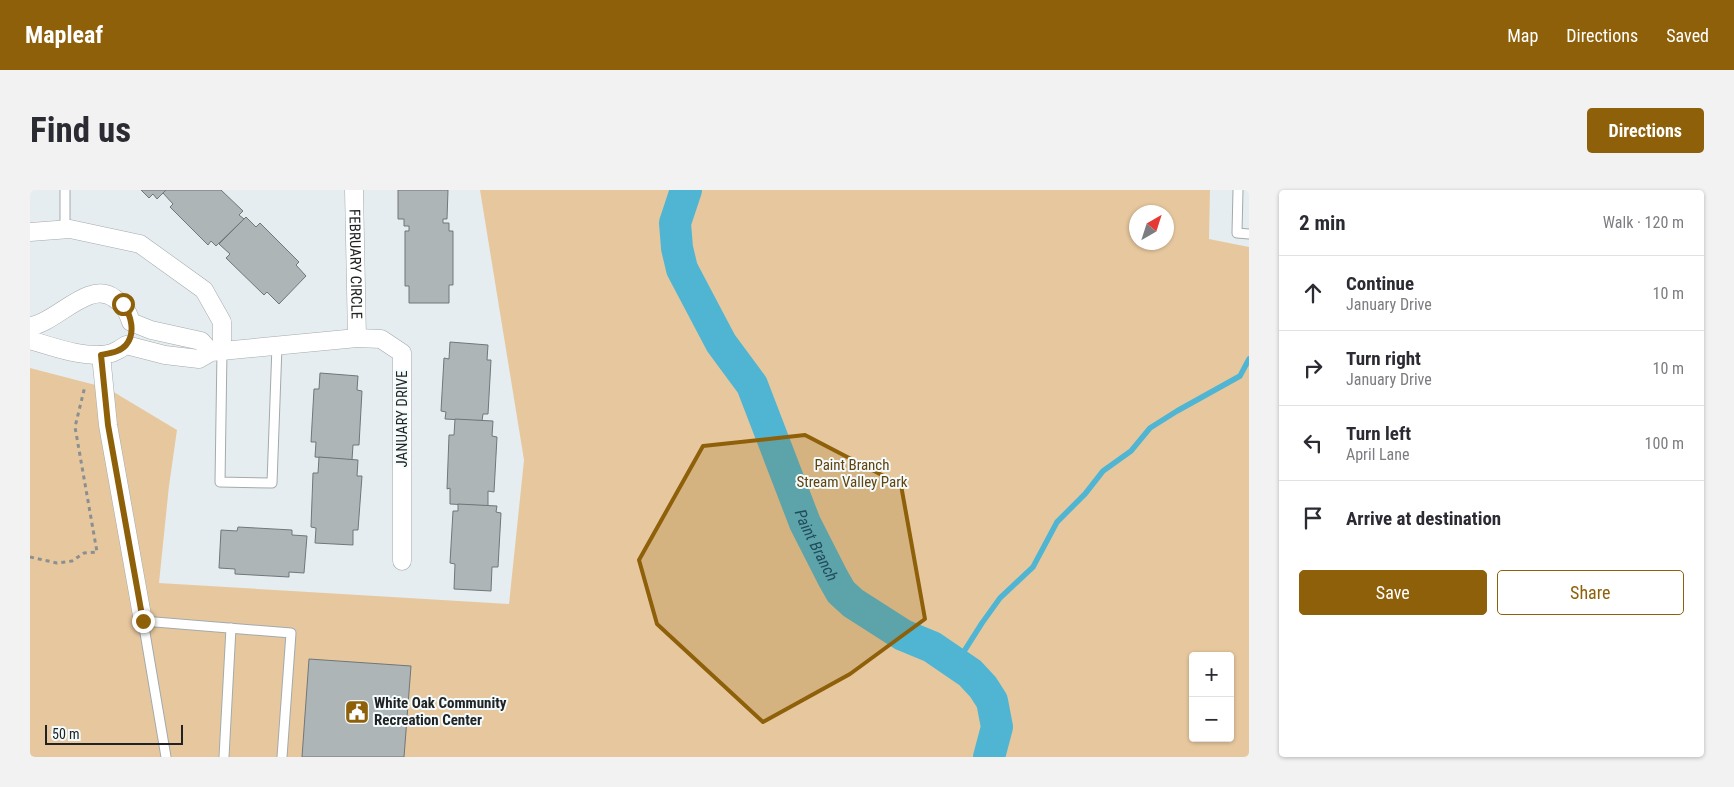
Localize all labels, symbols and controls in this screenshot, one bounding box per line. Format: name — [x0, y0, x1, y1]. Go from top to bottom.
text: Mapleaf — [25, 21, 103, 49]
text: Map — [1507, 25, 1538, 46]
text: Directions — [1566, 25, 1638, 46]
text: Saved — [1666, 25, 1709, 46]
button: Directions — [1587, 108, 1704, 153]
text: Find us — [30, 110, 131, 151]
north arrow — [1129, 205, 1174, 250]
street label: FEBRUARY CIRCLE — [345, 209, 366, 319]
text: 2 min — [1299, 211, 1346, 235]
text: Walk · 120 m — [1603, 213, 1684, 232]
text: Continue — [1346, 272, 1414, 295]
icon: ahead — [1299, 279, 1327, 307]
text: 10 m — [1652, 284, 1684, 303]
route start — [112, 293, 135, 316]
text: January Drive — [1346, 295, 1432, 314]
text: Turn right — [1346, 347, 1421, 370]
icon: right — [1299, 354, 1327, 382]
text: 10 m — [1652, 359, 1684, 378]
street label: JANUARY DRIVE — [393, 370, 411, 468]
text: January Drive — [1346, 370, 1432, 389]
text: Turn left — [1346, 422, 1411, 445]
icon: left — [1299, 429, 1327, 457]
text: 100 m — [1645, 434, 1684, 453]
text: April Lane — [1346, 445, 1410, 464]
park label: Paint Branch Stream Valley Park — [796, 456, 908, 491]
icon: arrive — [1299, 504, 1327, 532]
water label: Paint Branch — [791, 507, 842, 584]
text: Arrive at destination — [1346, 507, 1501, 530]
button: Save — [1299, 570, 1487, 615]
button: Share — [1497, 570, 1684, 615]
route end — [132, 610, 155, 633]
map controls — [1189, 652, 1234, 742]
button: + — [1189, 652, 1234, 697]
place label: White Oak Community Recreation Center — [374, 694, 507, 729]
button: − — [1189, 697, 1234, 742]
public building icon: White Oak Community Recreation Center — [344, 699, 370, 725]
scale bar — [45, 722, 182, 745]
text: 50 m — [52, 726, 80, 742]

